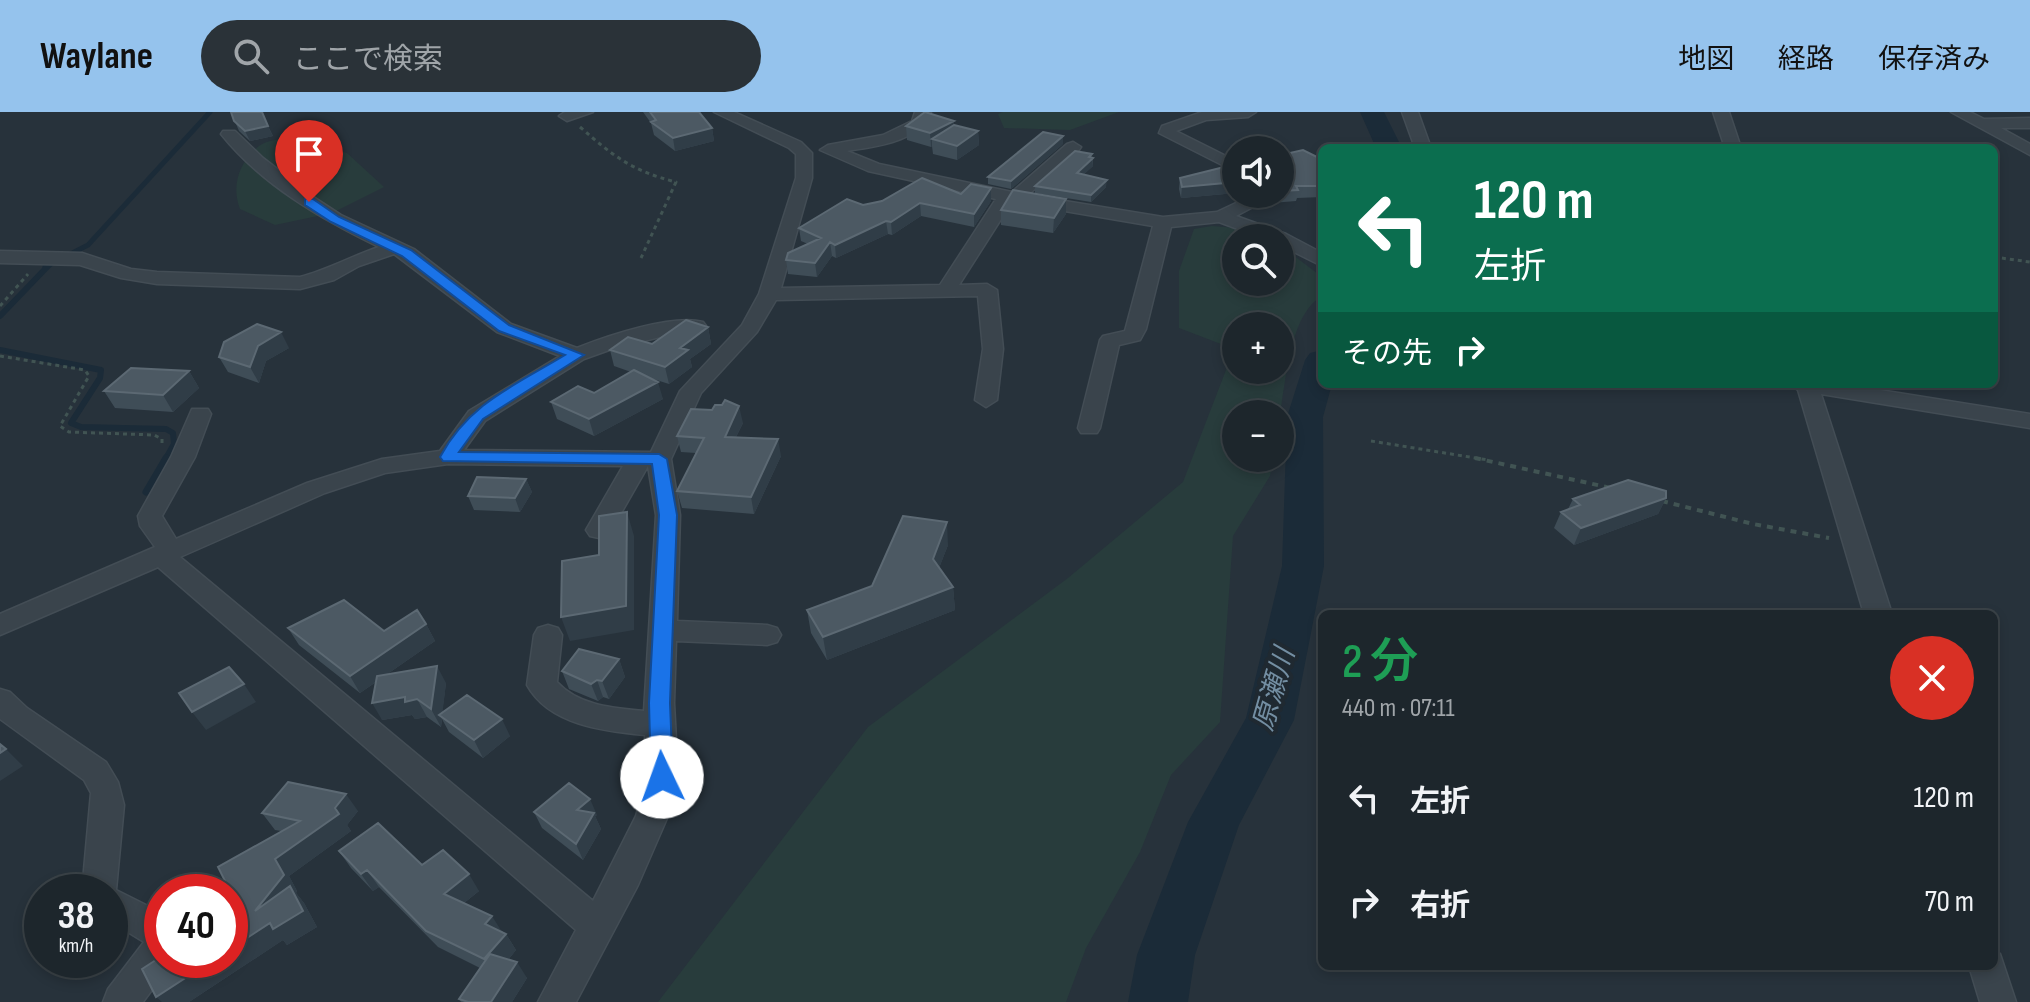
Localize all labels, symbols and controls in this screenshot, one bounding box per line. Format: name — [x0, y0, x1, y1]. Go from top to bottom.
search box — [201, 20, 761, 92]
text: Waylane — [40, 34, 153, 79]
icon: search — [229, 34, 273, 78]
text: ここで検索 — [293, 42, 443, 78]
text: 地図 — [1678, 43, 1734, 76]
text: 経路 — [1778, 43, 1834, 76]
text: 保存済み — [1878, 43, 1990, 76]
pin — [275, 120, 343, 202]
icon: arrive — [287, 132, 331, 176]
map controls — [1222, 136, 1294, 472]
button: sound — [1222, 136, 1294, 208]
text: 120 m — [1474, 168, 1594, 235]
icon: left — [1342, 176, 1446, 280]
button: search — [1222, 224, 1294, 296]
text: 左折 — [1474, 246, 1546, 289]
button: + — [1222, 312, 1294, 384]
icon: right — [1448, 328, 1492, 372]
text: その先 — [1342, 336, 1432, 372]
button: − — [1222, 400, 1294, 472]
text: 2 分 — [1342, 634, 1418, 691]
button: close — [1890, 636, 1974, 720]
water label: 原瀬川 — [1247, 642, 1303, 734]
text: 440 m · 07:11 — [1342, 693, 1455, 724]
position arrow — [620, 735, 704, 819]
icon: left — [1342, 776, 1386, 820]
text: 120 m — [1913, 780, 1974, 816]
text: 左折 — [1410, 784, 1470, 820]
speed limit sign: 40 — [144, 874, 248, 978]
icon: right — [1342, 880, 1386, 924]
text: 70 m — [1925, 884, 1974, 920]
text: 右折 — [1410, 888, 1470, 924]
text: 38 — [58, 892, 94, 940]
text: km/h — [59, 934, 93, 958]

